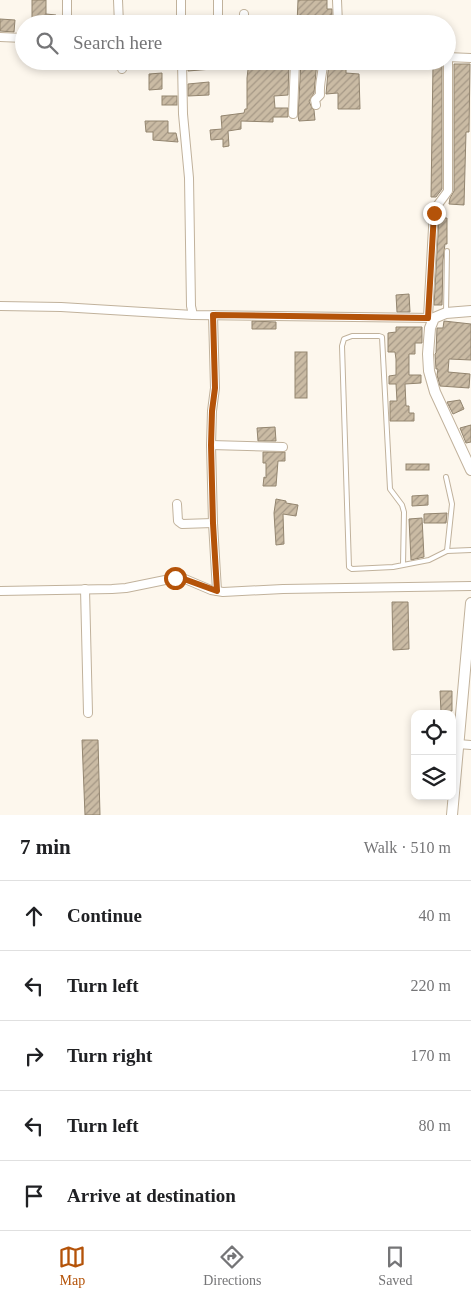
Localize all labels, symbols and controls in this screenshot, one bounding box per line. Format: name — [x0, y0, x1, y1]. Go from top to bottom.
search box — [15, 15, 456, 70]
icon: search — [33, 29, 61, 57]
text: Search here — [73, 32, 162, 53]
route end — [423, 202, 446, 225]
route start — [164, 567, 187, 590]
map controls — [411, 710, 456, 800]
button: locate — [411, 710, 456, 755]
button: layers — [411, 755, 456, 800]
text: 7 min — [20, 835, 71, 859]
text: Walk · 510 m — [364, 839, 451, 856]
icon: ahead — [20, 902, 48, 930]
text: Continue — [67, 905, 142, 926]
text: 40 m — [419, 907, 451, 924]
icon: left — [20, 972, 48, 1000]
text: Turn left — [67, 975, 139, 996]
text: 220 m — [411, 977, 451, 994]
icon: right — [20, 1042, 48, 1070]
text: Turn right — [67, 1045, 152, 1066]
text: 170 m — [411, 1047, 451, 1064]
icon: left — [20, 1112, 48, 1140]
text: Turn left — [67, 1115, 139, 1136]
text: 80 m — [419, 1117, 451, 1134]
icon: arrive — [20, 1182, 48, 1210]
text: Arrive at destination — [67, 1185, 236, 1206]
tab: Map — [58, 1243, 86, 1289]
tab: Directions — [203, 1243, 262, 1289]
tab: Saved — [378, 1243, 413, 1289]

